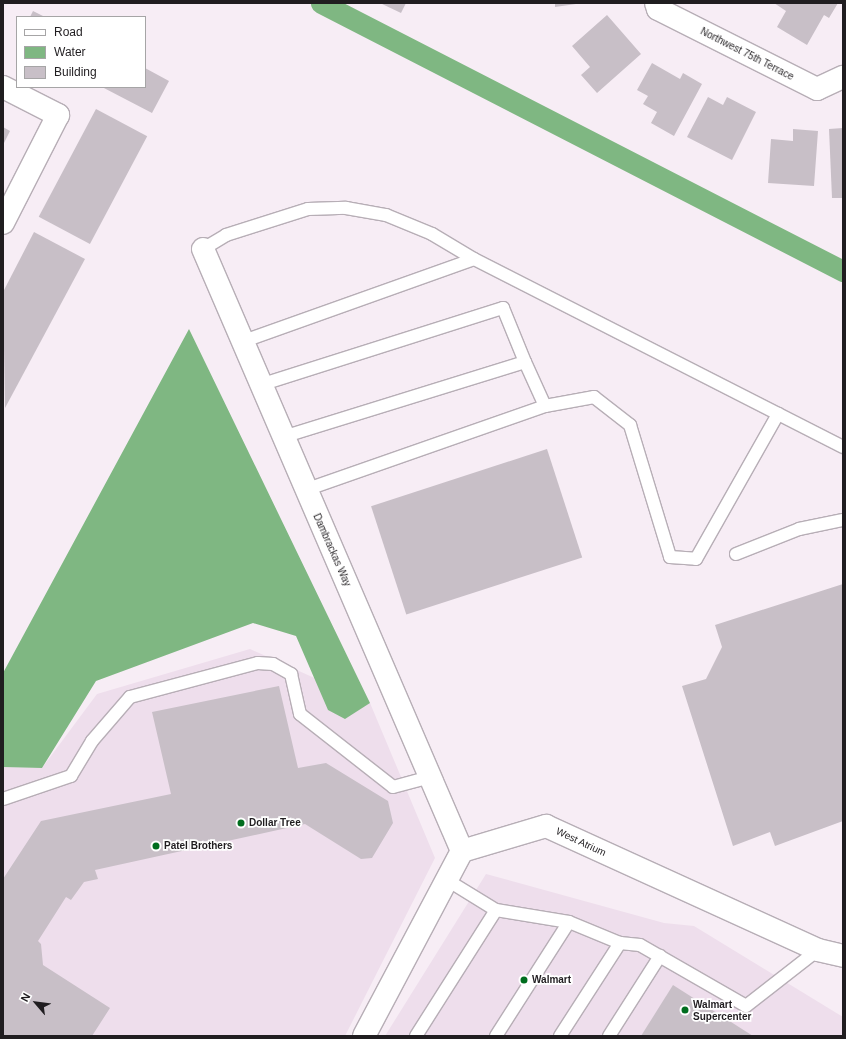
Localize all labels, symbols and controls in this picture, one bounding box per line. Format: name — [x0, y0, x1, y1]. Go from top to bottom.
legend — [16, 16, 146, 88]
text: Road — [54, 25, 83, 39]
street label: Northwest 75th Terrace — [698, 25, 796, 83]
text: Water — [54, 45, 86, 59]
text: Building — [54, 65, 97, 79]
street label: Dambrackas Way — [311, 512, 353, 588]
place label: Dollar Tree — [249, 817, 301, 829]
marker: Dollar Tree — [236, 818, 246, 828]
street label: West Atrium — [554, 825, 608, 859]
place label: Patel Brothers — [164, 840, 232, 852]
marker: Patel Brothers — [151, 841, 161, 851]
place label: Walmart — [532, 974, 571, 986]
marker: Walmart — [519, 975, 529, 985]
north arrow — [16, 983, 56, 1023]
text: N — [18, 991, 33, 1004]
place label: Walmart Supercenter — [693, 998, 751, 1022]
marker: Walmart Supercenter — [680, 1005, 690, 1015]

